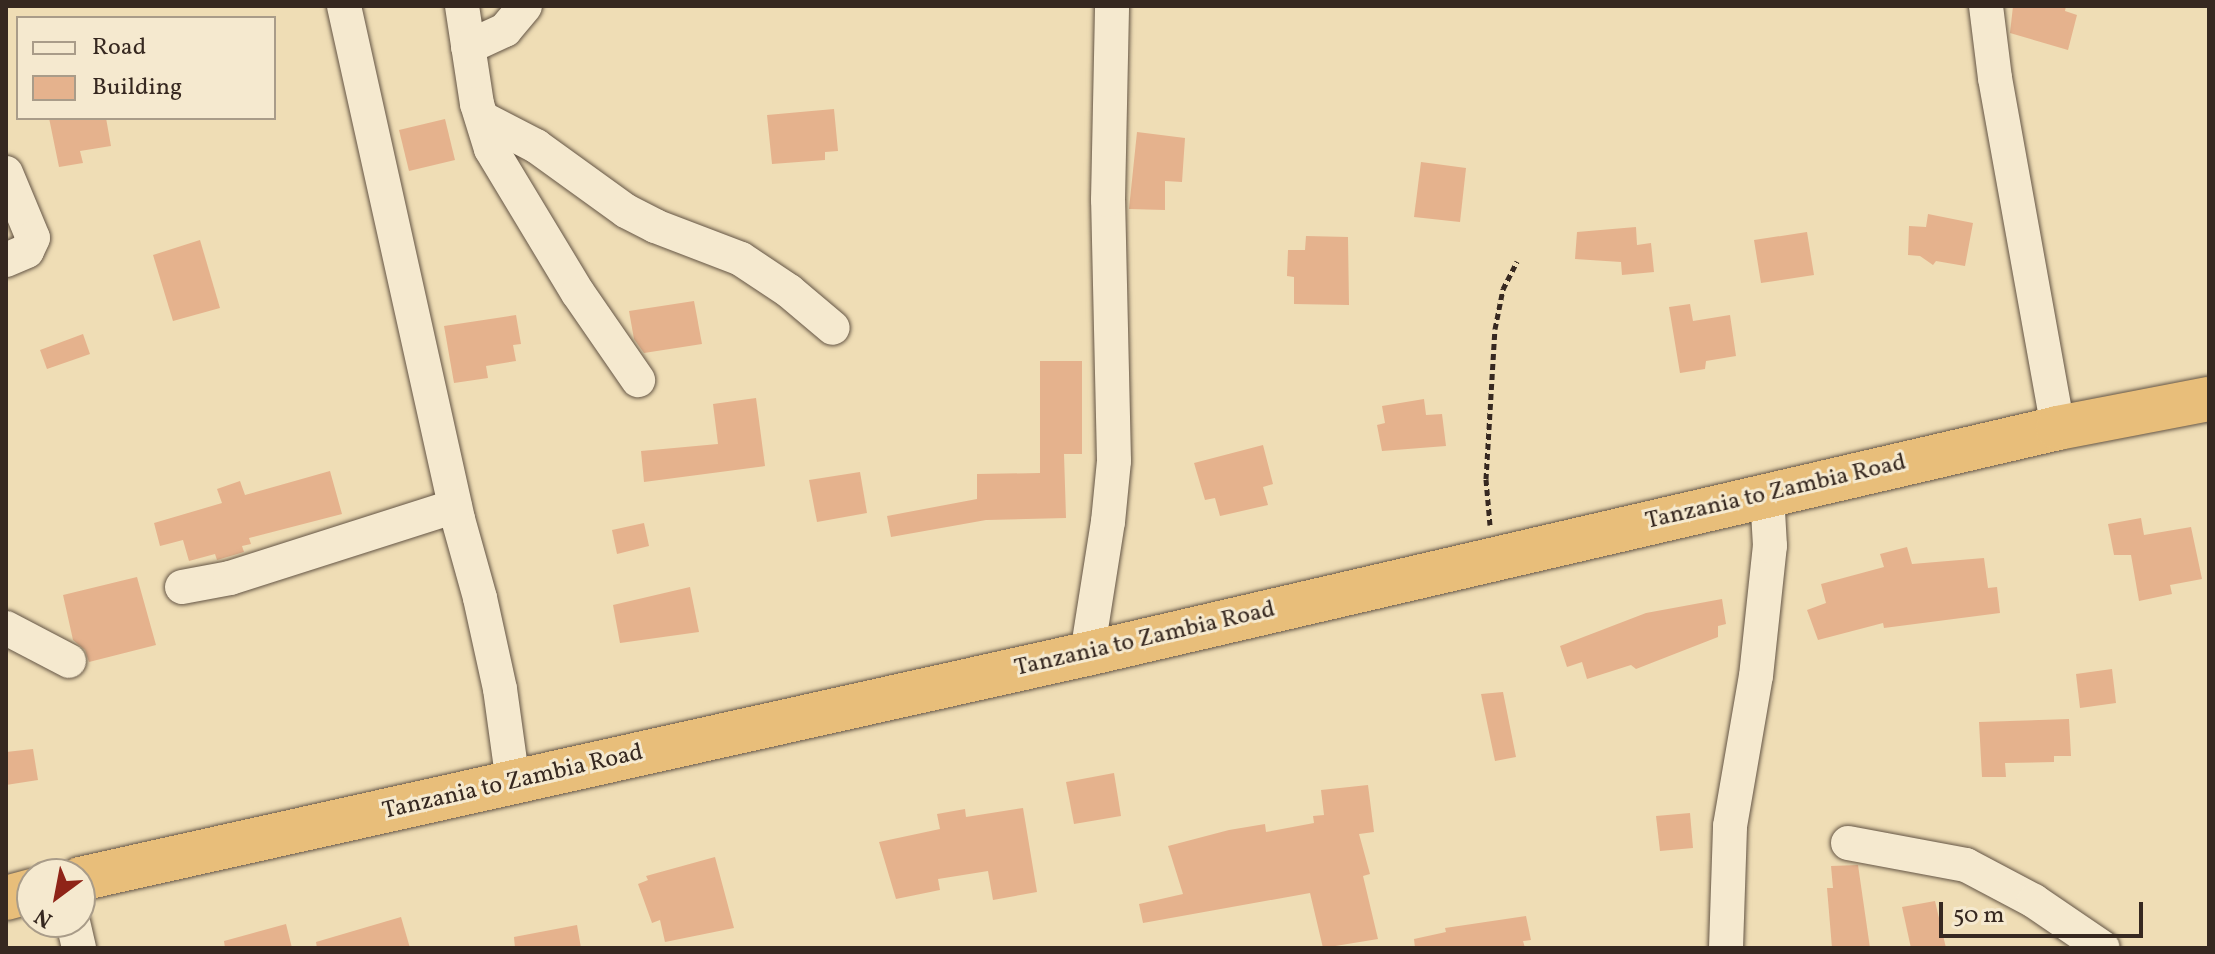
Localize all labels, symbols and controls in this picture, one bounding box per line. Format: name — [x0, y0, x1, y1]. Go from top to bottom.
legend — [16, 16, 276, 120]
text: Road — [92, 31, 146, 65]
text: Building — [92, 71, 182, 105]
street label: Tanzania to Zambia Road — [1643, 449, 1909, 537]
street label: Tanzania to Zambia Road — [1012, 596, 1278, 684]
street label: Tanzania to Zambia Road — [380, 739, 646, 827]
north arrow — [16, 858, 96, 938]
scale bar — [1943, 886, 2147, 936]
text: 50 m — [1953, 899, 2005, 933]
text: N — [29, 900, 59, 934]

